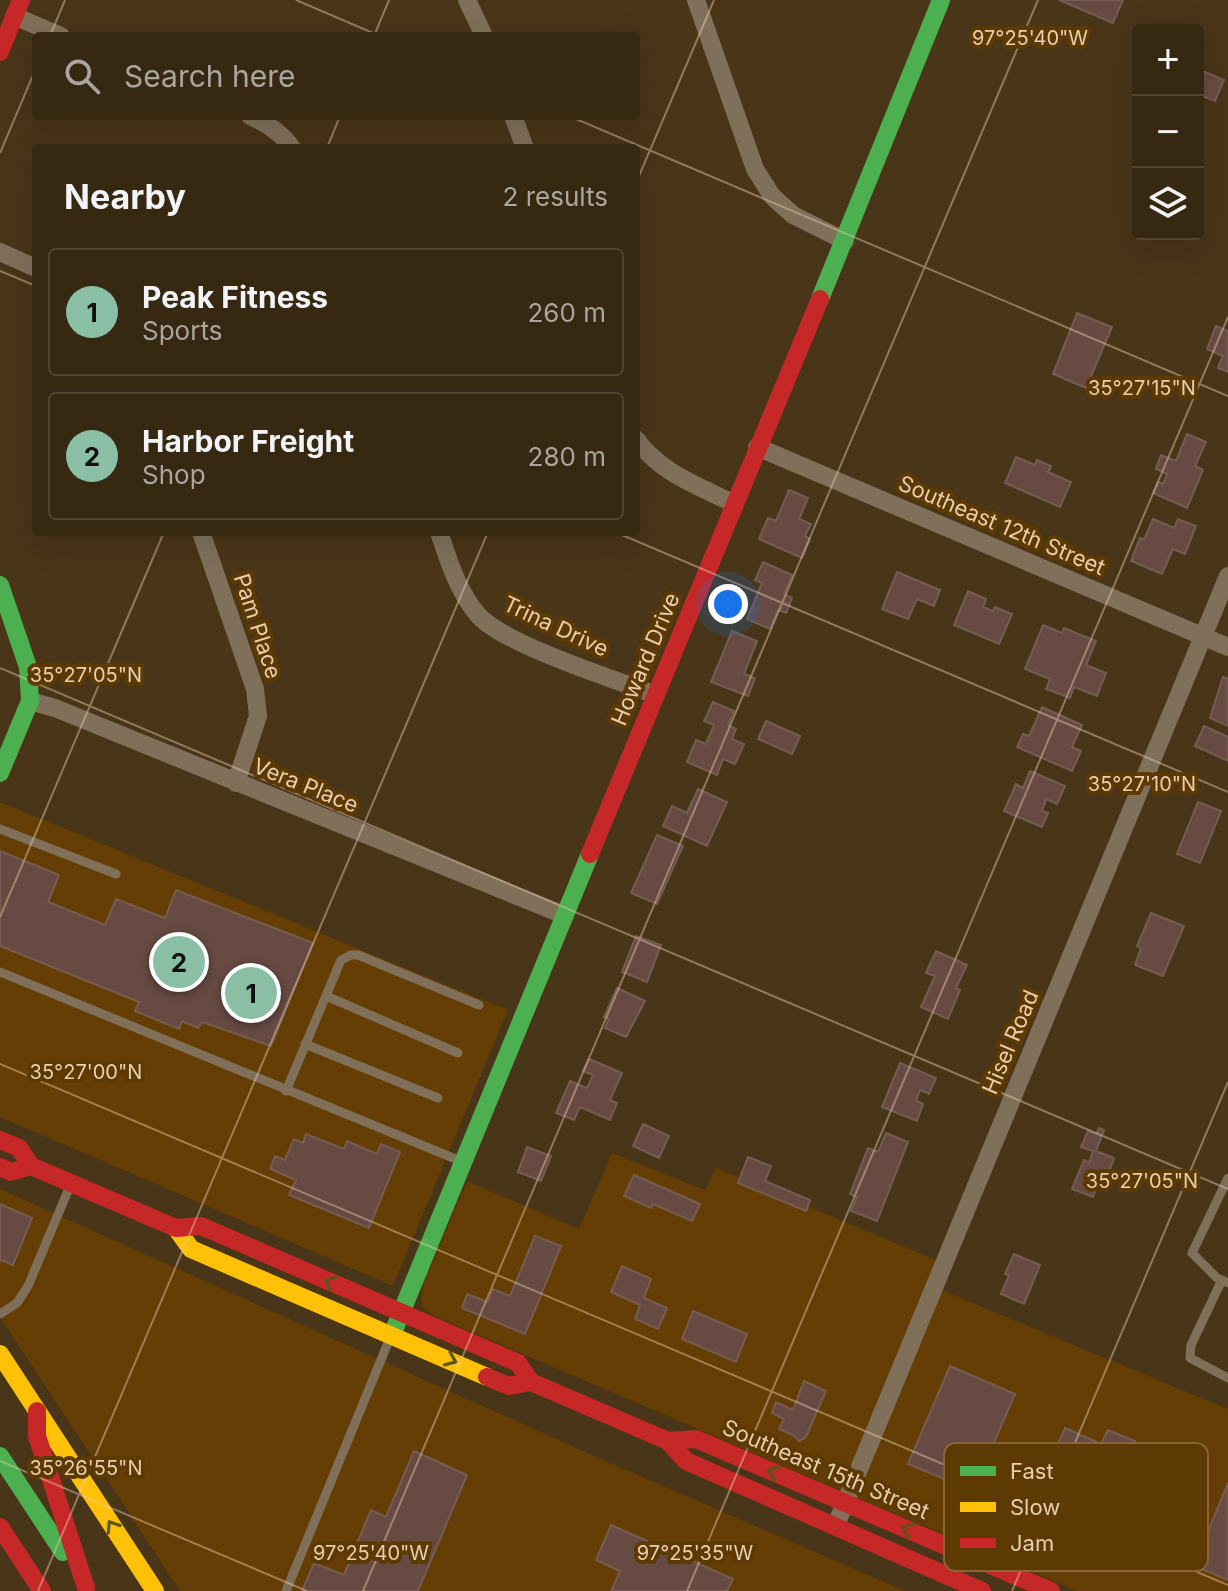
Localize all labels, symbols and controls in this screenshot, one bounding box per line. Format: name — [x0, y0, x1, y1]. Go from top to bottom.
map controls — [1132, 24, 1204, 240]
button: + — [1132, 24, 1204, 96]
text: 97°25'40"W — [972, 26, 1088, 50]
search box — [32, 32, 640, 120]
icon: search — [60, 54, 104, 98]
text: Search here — [124, 58, 296, 94]
button: − — [1132, 96, 1204, 168]
button: layers — [1132, 168, 1204, 240]
text: Nearby — [64, 176, 186, 217]
text: 2 results — [503, 181, 608, 212]
text: Peak Fitness — [142, 279, 328, 315]
text: 1 — [86, 297, 98, 328]
text: 260 m — [528, 297, 606, 328]
text: Sports — [142, 315, 222, 346]
text: 35°27'15"N — [1088, 376, 1196, 400]
text: Harbor Freight — [142, 423, 354, 459]
text: 2 — [84, 441, 100, 472]
text: 280 m — [528, 441, 606, 472]
text: Shop — [142, 459, 206, 490]
street label: Southeast 12th Street — [895, 470, 1109, 580]
street label: Pam Place — [229, 570, 287, 682]
your location — [708, 584, 748, 624]
street label: Howard Drive — [605, 589, 685, 729]
street label: Trina Drive — [499, 590, 613, 662]
text: 35°27'05"N — [30, 663, 142, 687]
street label: Vera Place — [250, 752, 362, 818]
text: 35°27'10"N — [1088, 772, 1196, 796]
pin: 2 — [153, 932, 205, 992]
pin: 1 — [225, 963, 277, 1023]
street label: Hisel Road — [976, 986, 1044, 1098]
text: 35°27'00"N — [30, 1060, 142, 1084]
text: 35°27'05"N — [1086, 1169, 1198, 1193]
one-way arrow — [324, 1275, 338, 1291]
one-way arrow — [442, 1351, 457, 1367]
street label: Southeast 15th Street — [719, 1414, 933, 1524]
legend — [944, 1443, 1208, 1571]
text: 35°26'55"N — [30, 1456, 142, 1480]
text: Fast — [1010, 1458, 1054, 1484]
one-way arrow — [766, 1465, 781, 1481]
text: Slow — [1010, 1494, 1060, 1520]
one-way arrow — [107, 1520, 122, 1534]
one-way arrow — [901, 1523, 915, 1539]
text: Jam — [1010, 1530, 1054, 1556]
text: 97°25'40"W — [313, 1541, 429, 1565]
text: 97°25'35"W — [637, 1541, 753, 1565]

